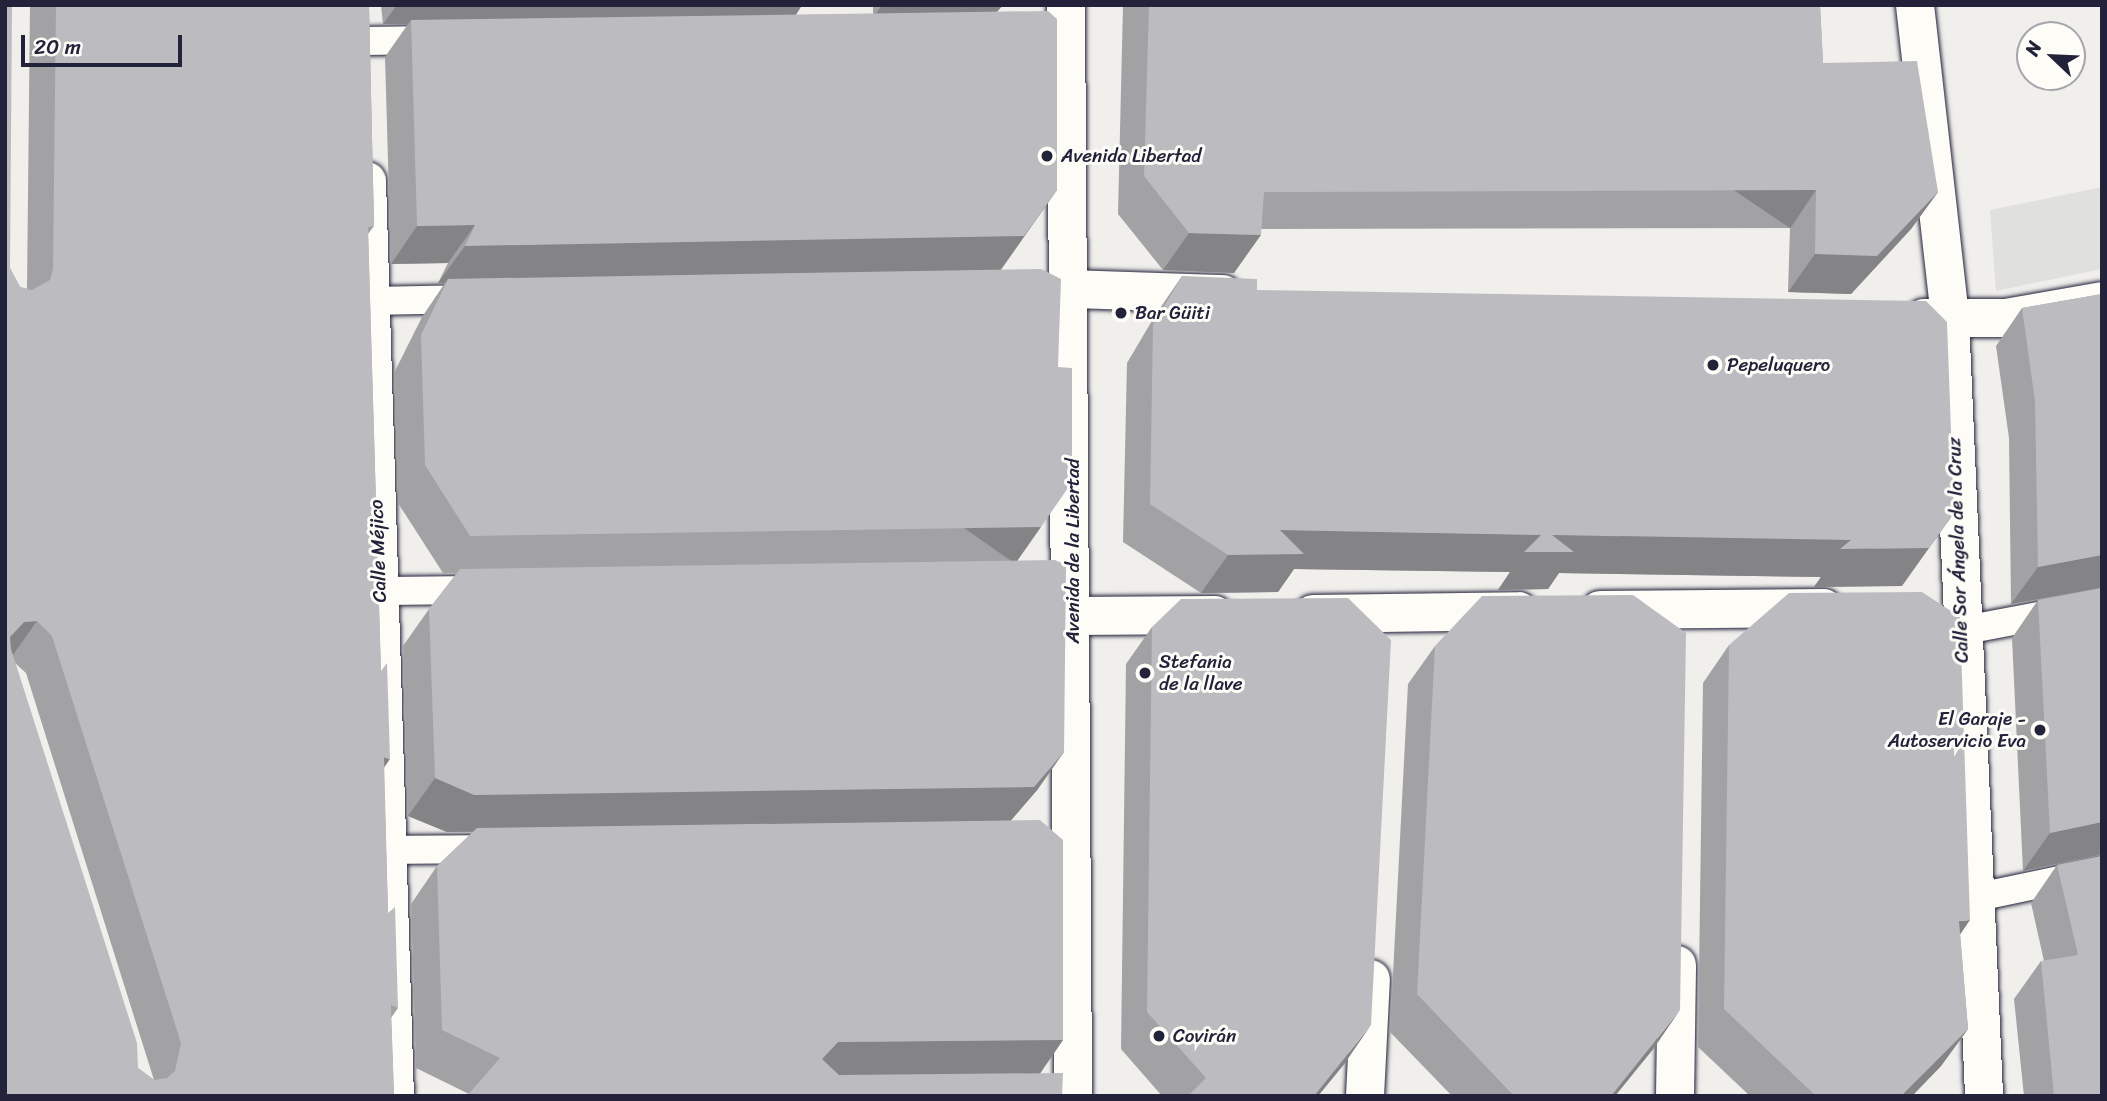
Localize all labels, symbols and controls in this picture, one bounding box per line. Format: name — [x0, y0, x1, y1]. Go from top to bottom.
scale bar — [24, 21, 186, 65]
north arrow — [2016, 21, 2086, 91]
text: 20 m — [34, 28, 81, 66]
text: N — [2015, 36, 2051, 61]
place label: Avenida Libertad — [1061, 145, 1201, 167]
marker: Avenida Libertad — [1039, 148, 1055, 164]
place label: Bar Güiti — [1135, 302, 1210, 324]
marker: Bar Güiti — [1113, 305, 1129, 321]
place label: Pepeluquero — [1727, 354, 1830, 376]
marker: Pepeluquero — [1705, 357, 1721, 373]
street label: Calle Sor Ángela de la Cruz — [1943, 436, 1973, 664]
street label: Avenida de la Libertad — [1062, 459, 1084, 643]
street label: Calle Méjico — [365, 499, 391, 603]
place label: Stefania de la llave — [1159, 651, 1243, 695]
marker: Stefania de la llave — [1137, 665, 1153, 681]
place label: El Garaje - Autoservicio Eva — [1888, 708, 2026, 752]
marker: El Garaje - Autoservicio Eva — [2032, 722, 2048, 738]
place label: Covirán — [1173, 1025, 1236, 1047]
marker: Covirán — [1151, 1028, 1167, 1044]

